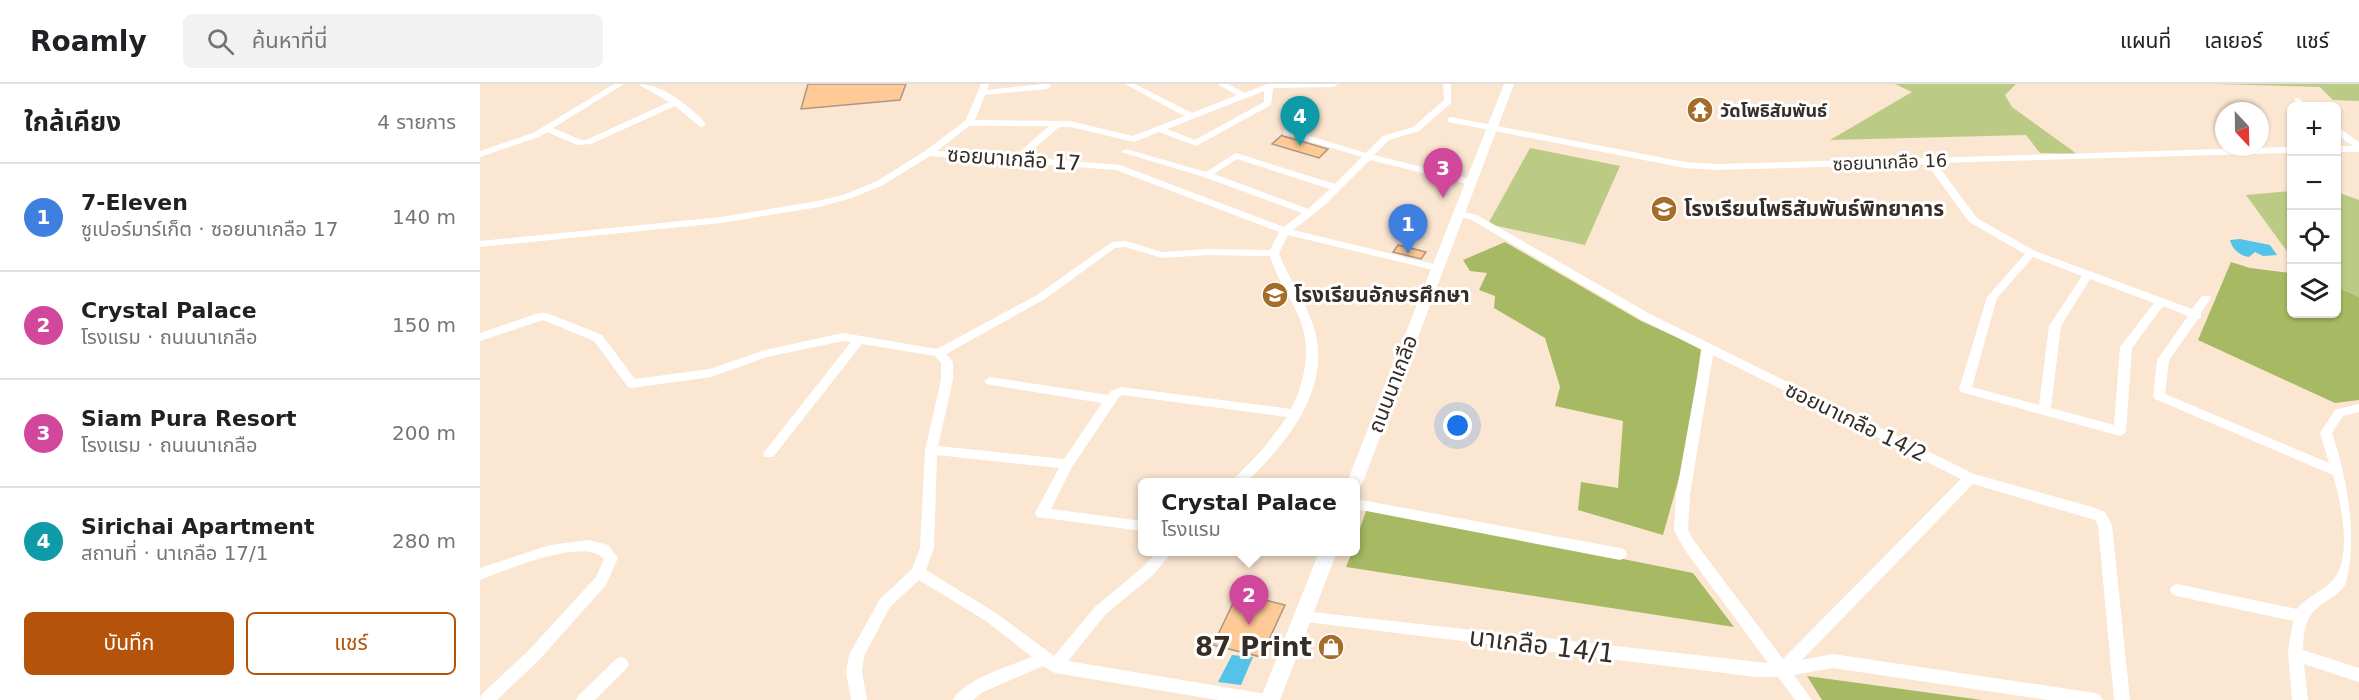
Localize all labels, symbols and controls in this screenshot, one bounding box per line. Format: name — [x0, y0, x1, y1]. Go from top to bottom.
search box — [183, 14, 603, 68]
text: Roamly — [30, 25, 147, 58]
icon: search — [204, 25, 237, 58]
text: ค้นหาที่นี่ — [252, 28, 327, 53]
text: แผนที่ — [2120, 29, 2171, 53]
text: เลเยอร์ — [2204, 29, 2263, 53]
text: แชร์ — [2296, 29, 2329, 53]
temple icon: วัดโพธิสัมพันธ์ — [1685, 95, 1715, 125]
pin: 4 — [1280, 97, 1320, 146]
place label: วัดโพธิสัมพันธ์ — [1720, 100, 1827, 121]
north arrow — [2215, 102, 2269, 156]
map controls — [2287, 102, 2341, 318]
button: + — [2287, 102, 2341, 156]
text: ใกล้เคียง — [24, 107, 121, 137]
text: 4 รายการ — [377, 110, 456, 134]
street label: ซอยนาเกลือ 17 — [946, 142, 1082, 176]
pin: 3 — [1424, 148, 1462, 198]
street label: ซอยนาเกลือ 16 — [1832, 150, 1948, 174]
button: − — [2287, 156, 2341, 210]
text: 7-Eleven — [81, 190, 188, 215]
school or university icon: โรงเรียนโพธิสัมพันธ์พิทยาคาร — [1649, 194, 1679, 224]
place label: โรงเรียนโพธิสัมพันธ์พิทยาคาร — [1684, 197, 1944, 221]
pin: 1 — [1388, 204, 1428, 254]
text: 1 — [37, 205, 50, 229]
text: 140 m — [392, 205, 456, 229]
button: locate — [2287, 210, 2341, 264]
text: ซูเปอร์มาร์เก็ต · ซอยนาเกลือ 17 — [81, 217, 338, 241]
button: layers — [2287, 264, 2341, 318]
school or university icon: โรงเรียนอักษรศึกษา — [1260, 280, 1290, 310]
place label: โรงเรียนอักษรศึกษา — [1294, 283, 1470, 307]
text: Crystal Palace — [81, 298, 257, 323]
text: 2 — [37, 313, 50, 337]
text: 150 m — [392, 313, 456, 337]
text: โรงแรม · ถนนนาเกลือ — [81, 325, 257, 349]
street label: ถนนนาเกลือ — [1363, 332, 1423, 436]
street label: ซอยนาเกลือ 14/2 — [1781, 377, 1931, 467]
text: Siam Pura Resort — [81, 406, 296, 431]
your location — [1443, 411, 1472, 440]
text: 3 — [37, 421, 50, 445]
text: 200 m — [392, 421, 456, 445]
text: โรงแรม · ถนนนาเกลือ — [81, 433, 257, 457]
popup — [1138, 478, 1360, 556]
text: Crystal Palace — [1161, 490, 1337, 515]
text: Sirichai Apartment — [81, 514, 315, 539]
text: โรงแรม — [1161, 517, 1221, 541]
text: 4 — [37, 529, 50, 553]
text: 280 m — [392, 529, 456, 553]
text: สถานที่ · นาเกลือ 17/1 — [81, 541, 269, 565]
pin: 2 — [1230, 576, 1268, 625]
button: บันทึก — [24, 612, 234, 675]
button: แชร์ — [246, 612, 456, 675]
street label: นาเกลือ 14/1 — [1468, 621, 1616, 669]
place label: 87 Print — [1195, 632, 1312, 662]
shop icon: 87 Print — [1316, 632, 1346, 662]

